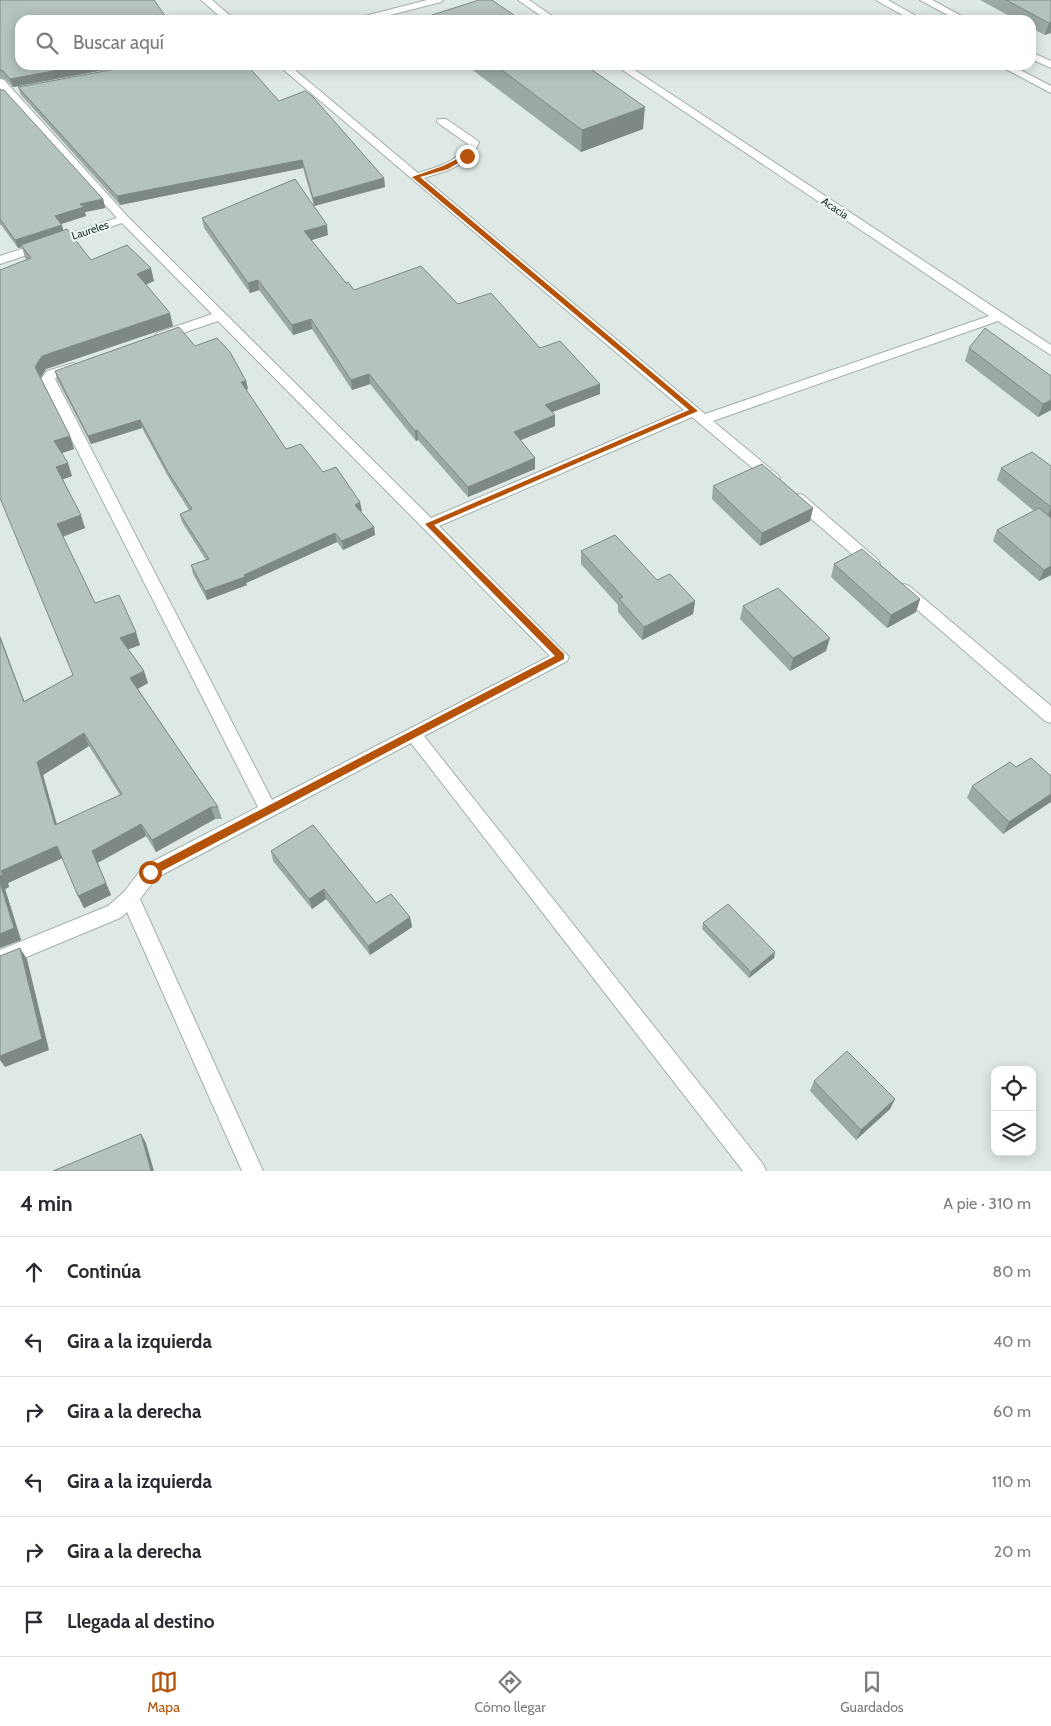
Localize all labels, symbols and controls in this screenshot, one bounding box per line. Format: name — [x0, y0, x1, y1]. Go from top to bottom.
search box — [15, 15, 1036, 70]
icon: search — [33, 29, 61, 57]
text: Buscar aquí — [73, 31, 164, 54]
route end — [456, 145, 479, 168]
street label: Acacia — [819, 194, 852, 222]
street label: Laureles — [70, 217, 111, 243]
route start — [139, 861, 162, 884]
map controls — [991, 1066, 1036, 1156]
button: locate — [991, 1066, 1036, 1111]
button: layers — [991, 1111, 1036, 1156]
text: 4 min — [20, 1191, 73, 1216]
text: A pie · 310 m — [943, 1194, 1031, 1213]
icon: ahead — [20, 1258, 48, 1286]
text: Continúa — [67, 1260, 141, 1283]
text: 80 m — [993, 1262, 1031, 1281]
icon: left — [20, 1328, 48, 1356]
text: Gira a la izquierda — [67, 1330, 212, 1353]
text: 40 m — [993, 1332, 1031, 1351]
icon: right — [20, 1398, 48, 1426]
text: Gira a la derecha — [67, 1400, 202, 1423]
text: 60 m — [993, 1402, 1031, 1421]
icon: left — [20, 1468, 48, 1496]
text: Gira a la izquierda — [67, 1470, 212, 1493]
text: 110 m — [992, 1472, 1031, 1491]
icon: right — [20, 1538, 48, 1566]
text: Gira a la derecha — [67, 1540, 202, 1563]
text: 20 m — [994, 1542, 1031, 1561]
icon: arrive — [20, 1608, 48, 1636]
text: Llegada al destino — [67, 1610, 214, 1633]
tab: Mapa — [147, 1668, 180, 1716]
tab: Cómo llegar — [475, 1668, 546, 1716]
tab: Guardados — [840, 1668, 904, 1716]

